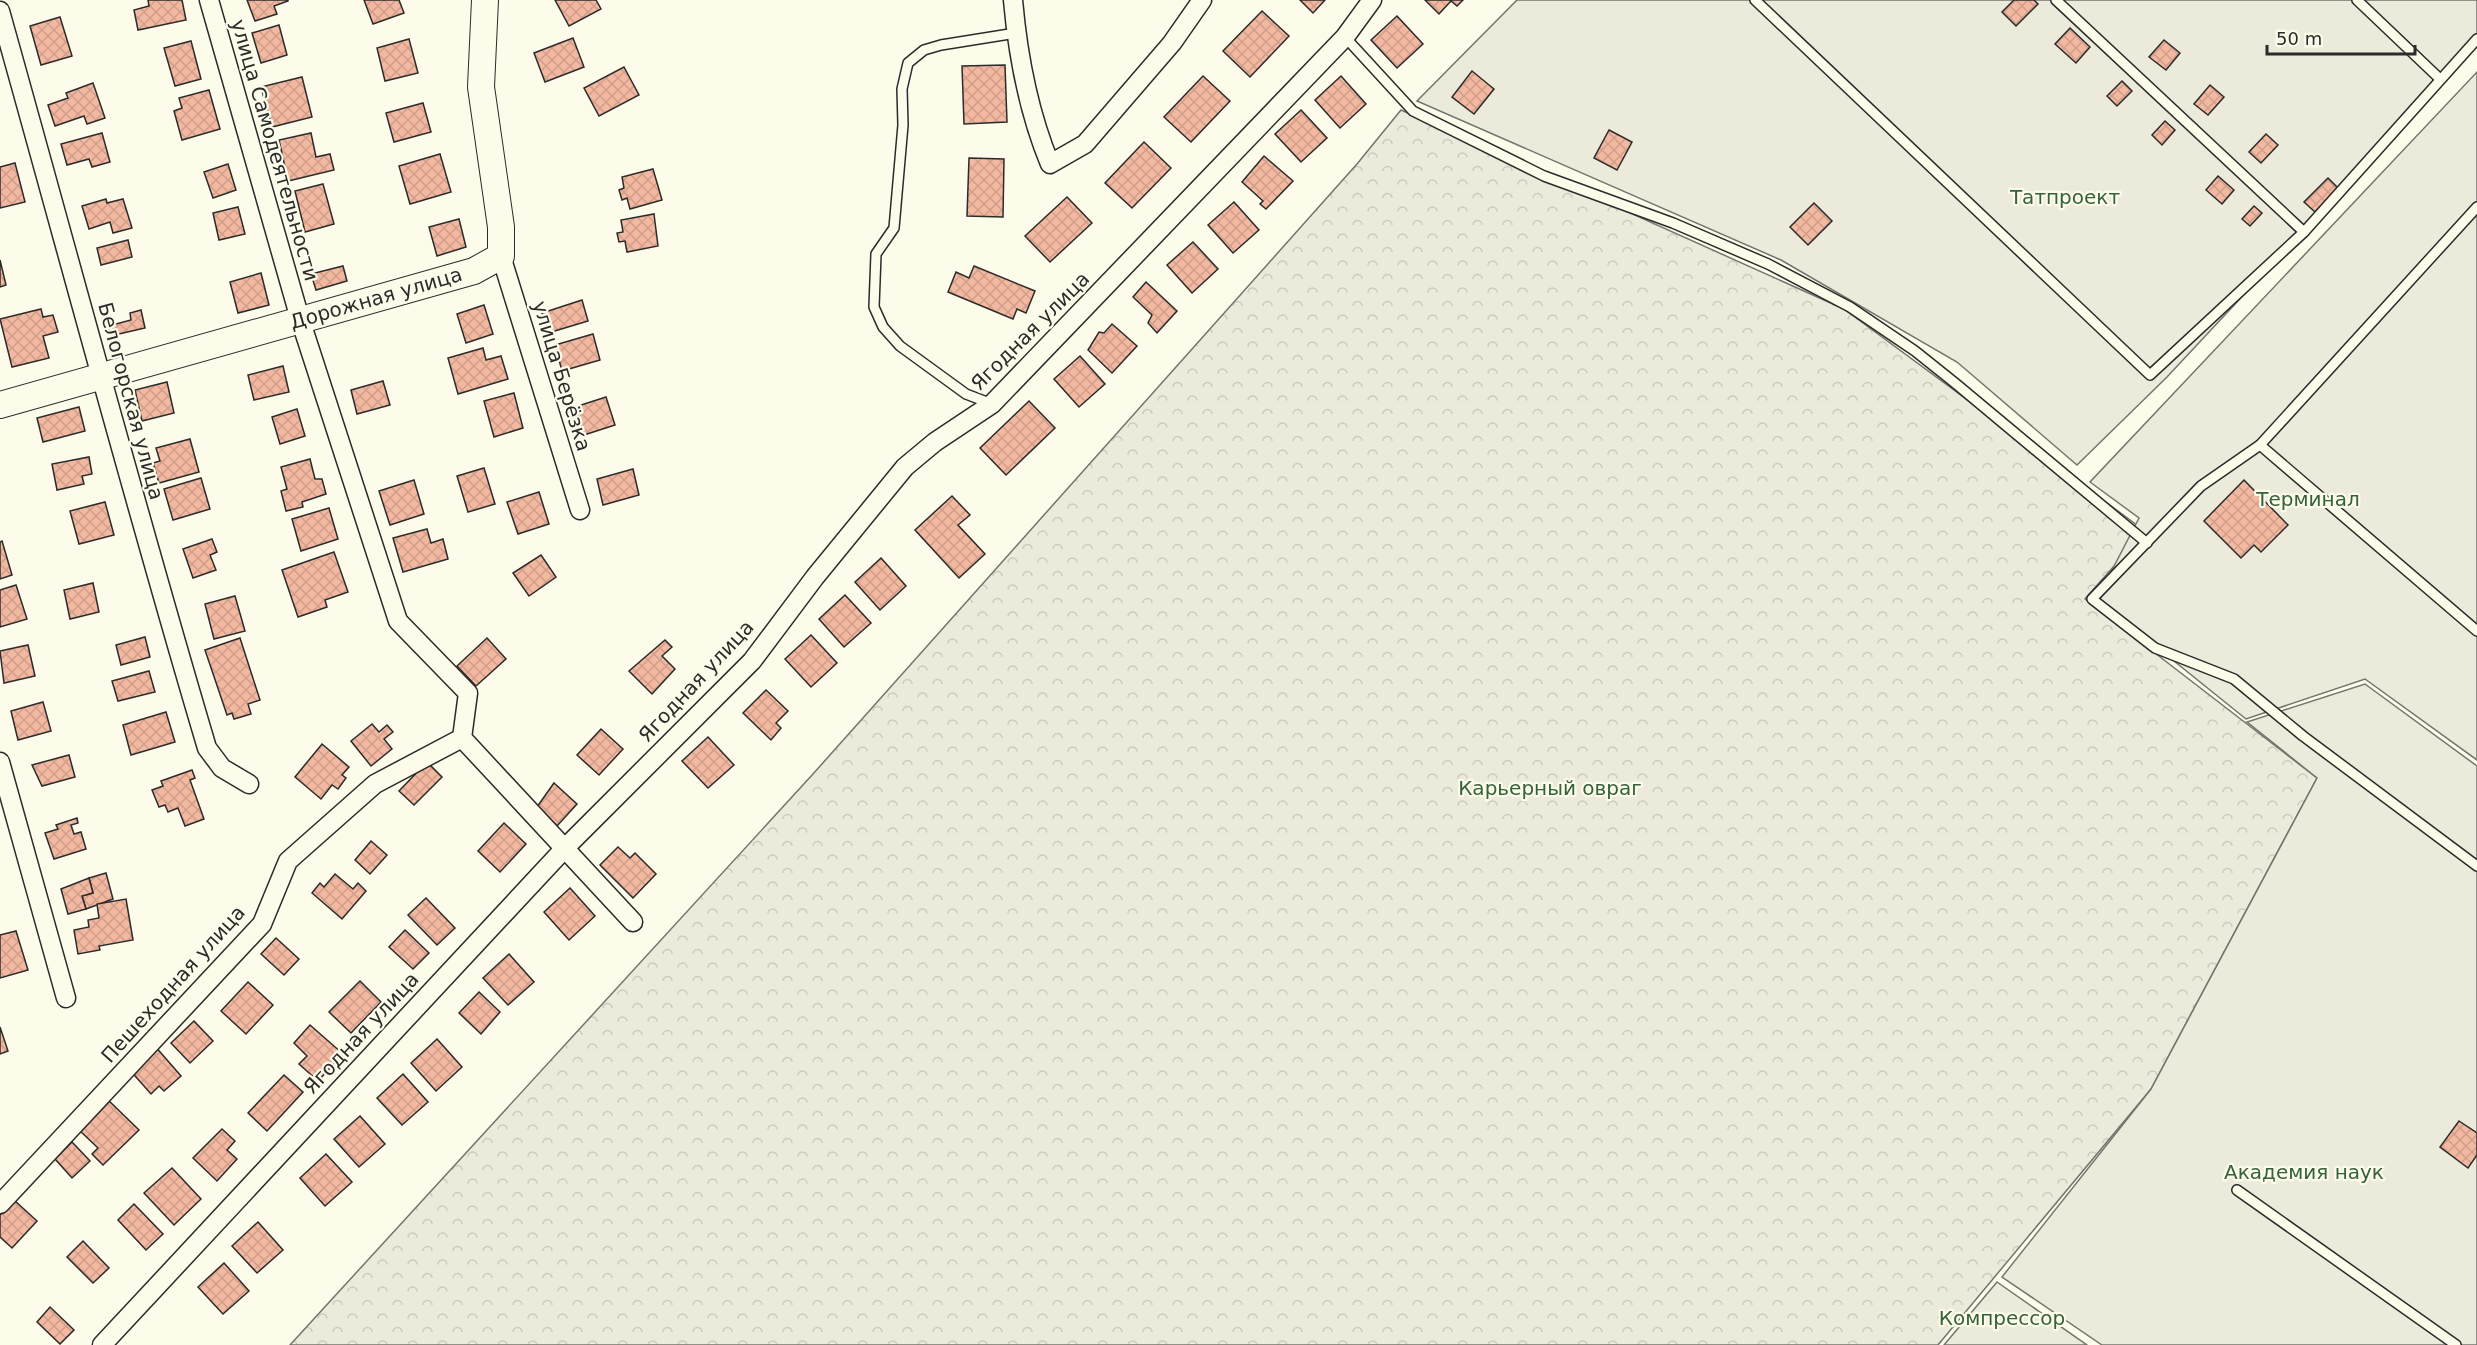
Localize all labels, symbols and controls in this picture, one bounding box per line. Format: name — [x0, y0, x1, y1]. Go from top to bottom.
street label: улица Самодеятельности — [226, 16, 324, 284]
scale bar — [2267, 18, 2416, 56]
text: 50 m — [2276, 28, 2322, 49]
park label: Татпроект — [2009, 185, 2120, 209]
street label: Дорожная улица — [287, 262, 465, 334]
street label: Ягодная улица — [966, 267, 1094, 395]
street label: улица Берёзка — [528, 298, 596, 454]
street label: Белогорская улица — [93, 300, 169, 502]
park label: Терминал — [2255, 487, 2360, 511]
street label: Ягодная улица — [633, 615, 759, 747]
park label: Карьерный овраг — [1458, 776, 1642, 800]
street label: Пешеходная улица — [96, 901, 250, 1067]
street label: Ягодная улица — [298, 967, 424, 1099]
park label: Академия наук — [2224, 1160, 2384, 1184]
park label: Компрессор — [1939, 1306, 2065, 1330]

